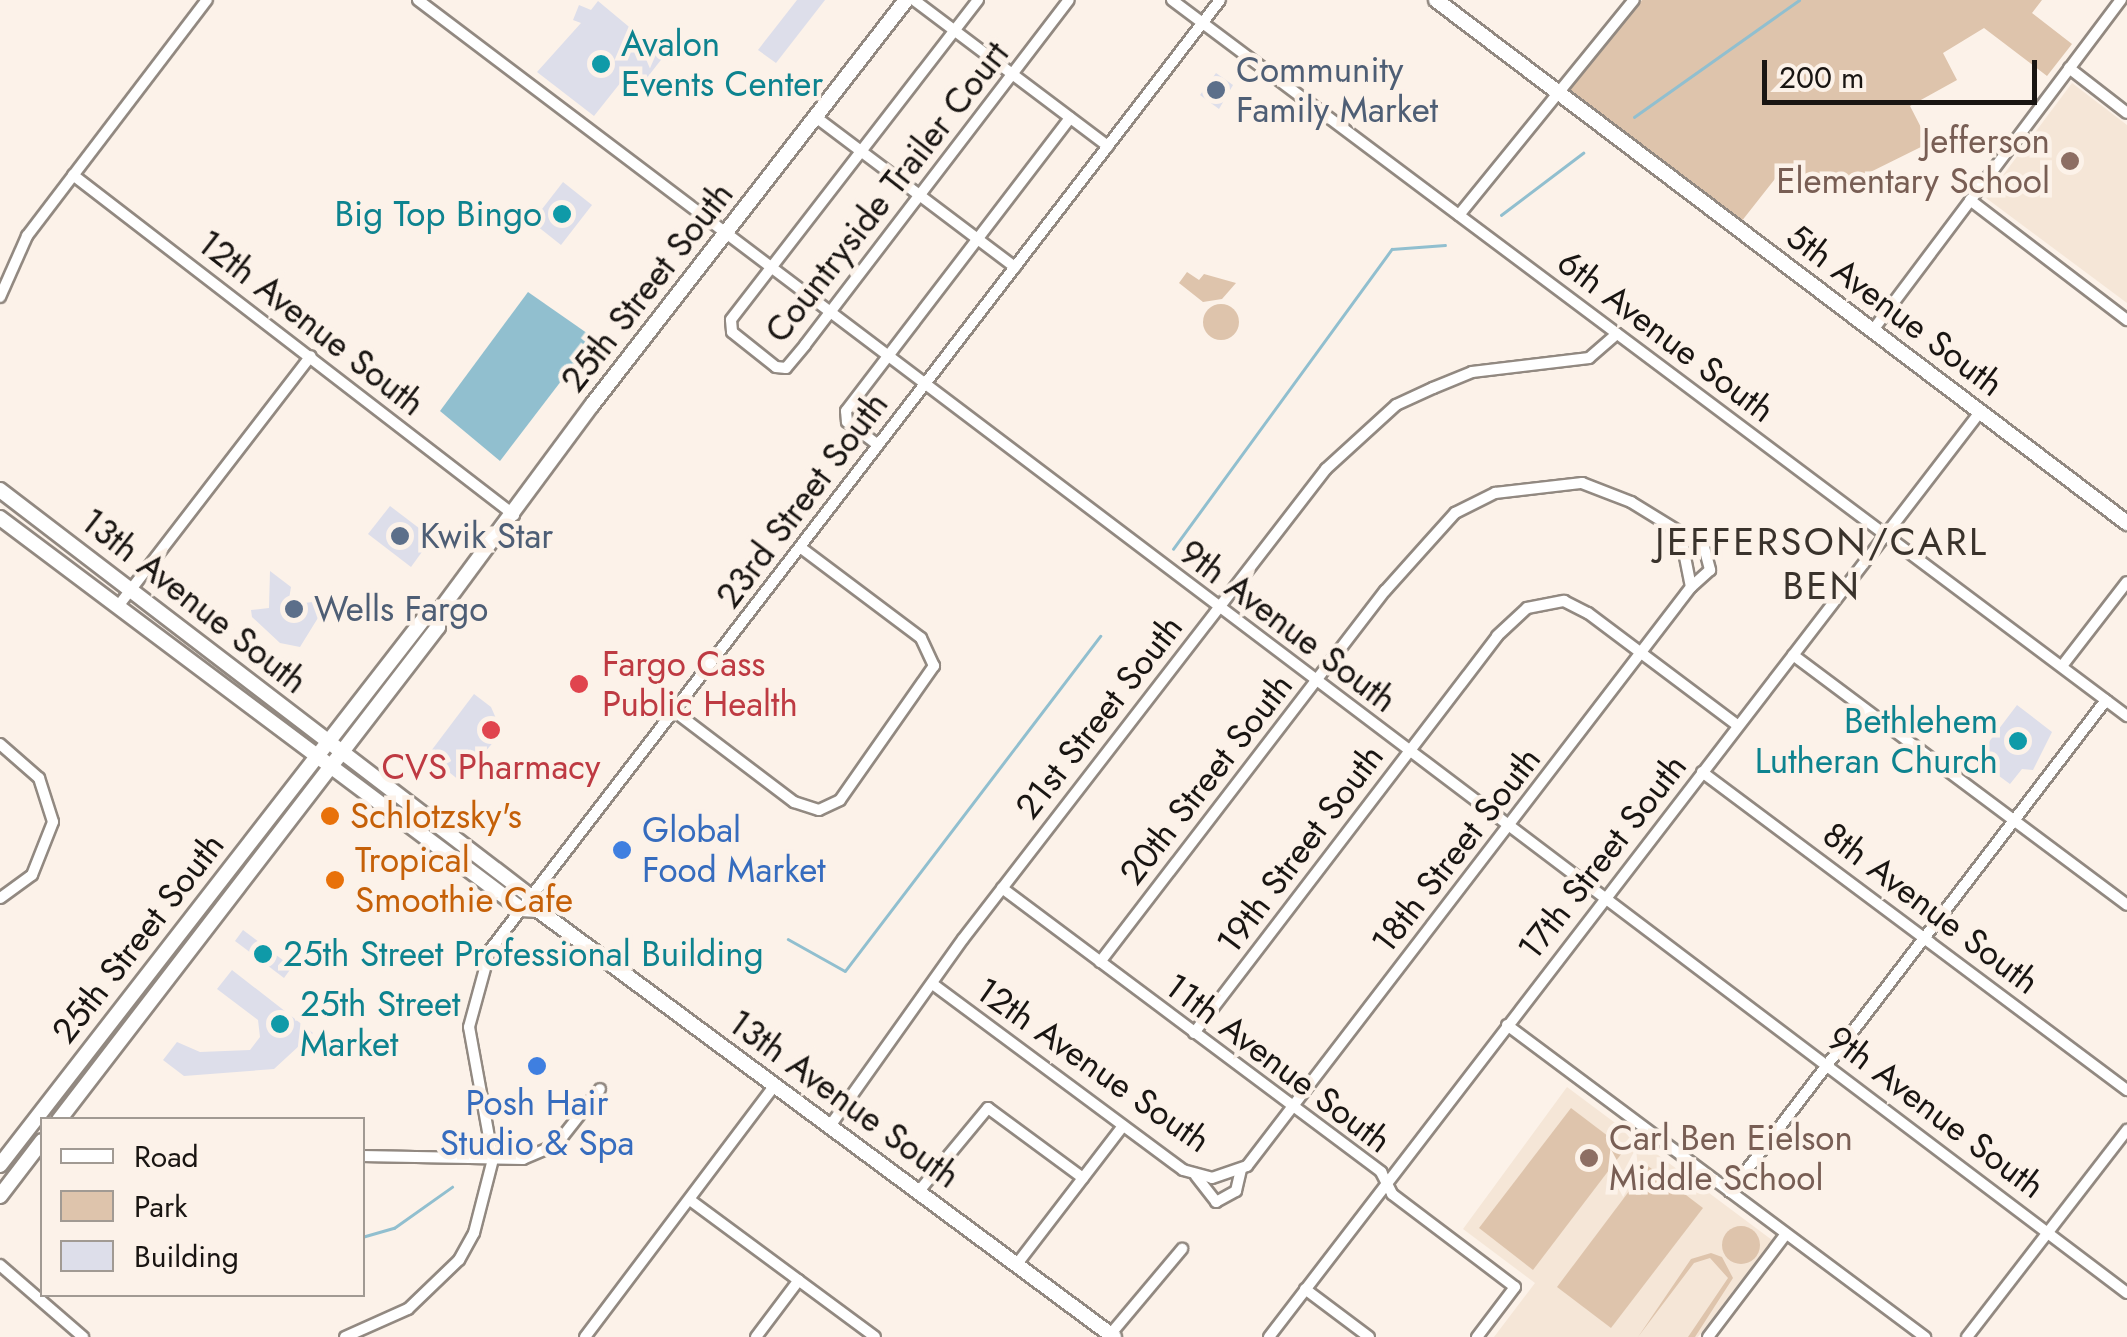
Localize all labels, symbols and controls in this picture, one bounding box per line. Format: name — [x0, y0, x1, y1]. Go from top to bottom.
place label: Avalon Events Center — [621, 23, 823, 105]
street label: Countryside Trailer Court — [756, 33, 1018, 351]
scale bar — [1767, 40, 2042, 102]
place label: Community Family Market — [1236, 49, 1438, 131]
marker: Avalon Events Center — [590, 53, 612, 75]
text: 200 m — [1779, 56, 1864, 99]
marker: Community Family Market — [1205, 79, 1227, 101]
place label: Jefferson Elementary School — [1776, 120, 2050, 202]
marker: Jefferson Elementary School — [2059, 150, 2081, 172]
street label: 25th Street South — [552, 174, 742, 400]
place label: Big Top Bingo — [335, 193, 542, 235]
marker: Big Top Bingo — [551, 203, 573, 225]
street label: 5th Avenue South — [1779, 215, 2011, 405]
street label: 12th Avenue South — [189, 222, 433, 424]
street label: 6th Avenue South — [1549, 241, 1783, 431]
street label: 23rd Street South — [707, 384, 897, 616]
street label: 13th Avenue South — [73, 500, 315, 702]
place label: Kwik Star — [420, 515, 553, 557]
district label: JEFFERSON/CARL BEN — [1655, 519, 1989, 608]
marker: Kwik Star — [389, 525, 411, 547]
street label: 9th Avenue South — [1171, 531, 1405, 721]
place label: Wells Fargo — [314, 588, 488, 630]
marker: Wells Fargo — [283, 598, 305, 620]
street label: 21st Street South — [1007, 607, 1191, 827]
place label: Fargo Cass Public Health — [602, 643, 798, 725]
street label: 20th Street South — [1111, 665, 1301, 893]
marker: Fargo Cass Public Health — [566, 671, 592, 697]
place label: Bethlehem Lutheran Church — [1755, 700, 1998, 782]
marker: CVS Pharmacy — [480, 719, 502, 741]
marker: Bethlehem Lutheran Church — [2007, 730, 2029, 752]
street label: 19th Street South — [1208, 736, 1392, 962]
street label: 18th Street South — [1363, 739, 1549, 961]
place label: CVS Pharmacy — [382, 746, 600, 788]
street label: 17th Street South — [1509, 746, 1695, 968]
place label: Schlotzsky's — [350, 795, 522, 837]
marker: Schlotzsky's — [319, 805, 341, 827]
place label: Global Food Market — [642, 809, 826, 891]
street label: 8th Avenue South — [1815, 813, 2047, 1003]
street label: 25th Street South — [43, 825, 233, 1051]
place label: Tropical Smoothie Cafe — [355, 839, 573, 921]
marker: Global Food Market — [611, 839, 633, 861]
marker: Tropical Smoothie Cafe — [324, 869, 346, 891]
place label: 25th Street Professional Building — [283, 933, 764, 975]
marker: 25th Street Professional Building — [252, 943, 274, 965]
street label: 11th Avenue South — [1157, 964, 1399, 1162]
street label: 12th Avenue South — [968, 969, 1218, 1161]
place label: 25th Street Market — [300, 983, 460, 1065]
street label: 13th Avenue South — [720, 1001, 968, 1197]
marker: 25th Street Market — [269, 1013, 291, 1035]
street label: 9th Avenue South — [1819, 1017, 2053, 1207]
marker: Posh Hair Studio & Spa — [526, 1055, 548, 1077]
place label: Posh Hair Studio & Spa — [440, 1082, 634, 1164]
legend — [40, 1117, 365, 1297]
place label: Carl Ben Eielson Middle School — [1609, 1117, 1853, 1199]
text: Road — [134, 1135, 199, 1178]
marker: Carl Ben Eielson Middle School — [1578, 1147, 1600, 1169]
text: Park — [134, 1185, 187, 1228]
text: Building — [134, 1235, 239, 1278]

